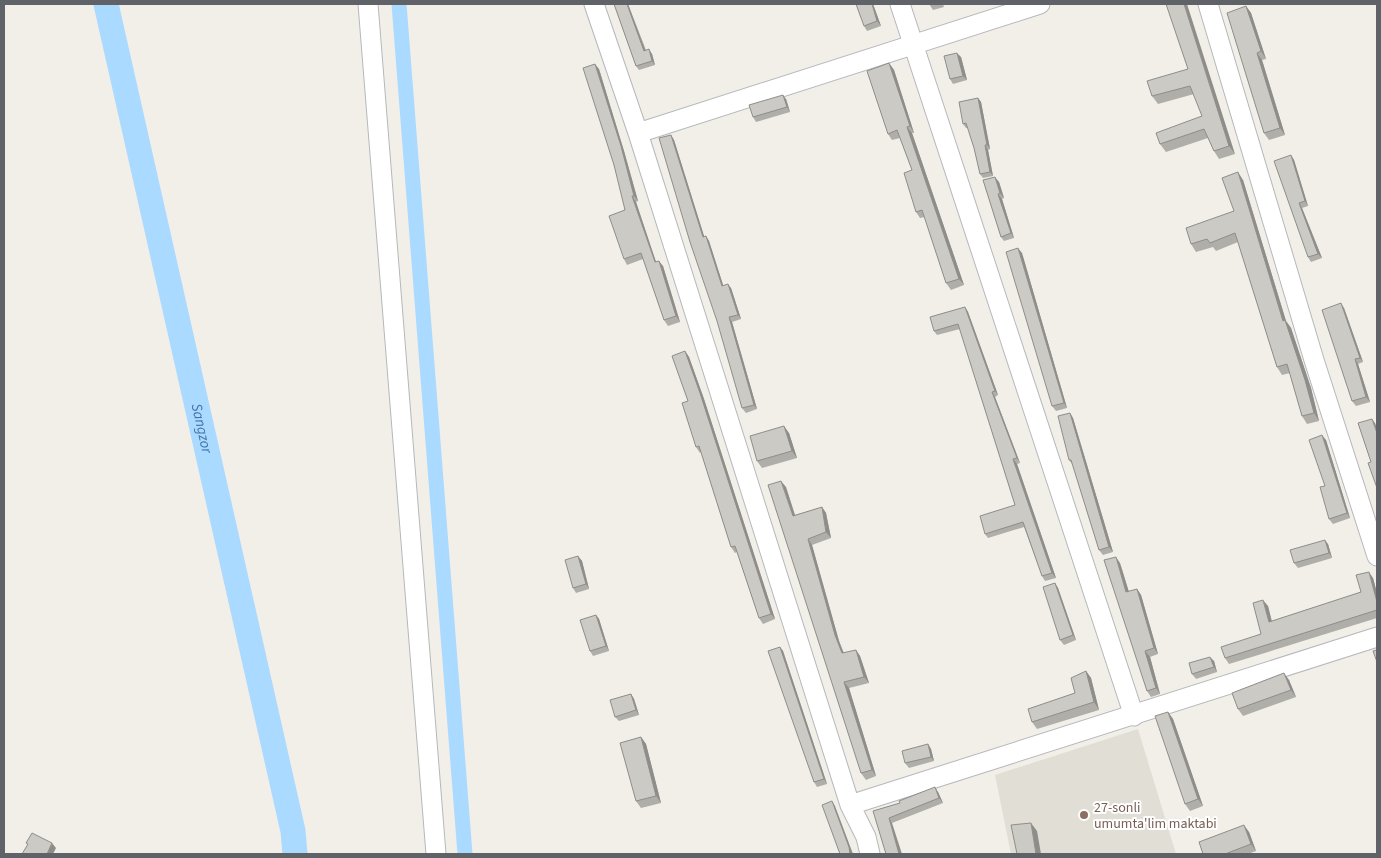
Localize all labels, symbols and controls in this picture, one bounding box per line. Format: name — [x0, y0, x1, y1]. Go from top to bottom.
water label: Sangzor — [186, 402, 217, 456]
place label: 27-sonli umumta'lim maktabi — [1094, 798, 1217, 834]
marker: 27-sonli umumta'lim maktabi — [1078, 809, 1090, 821]

